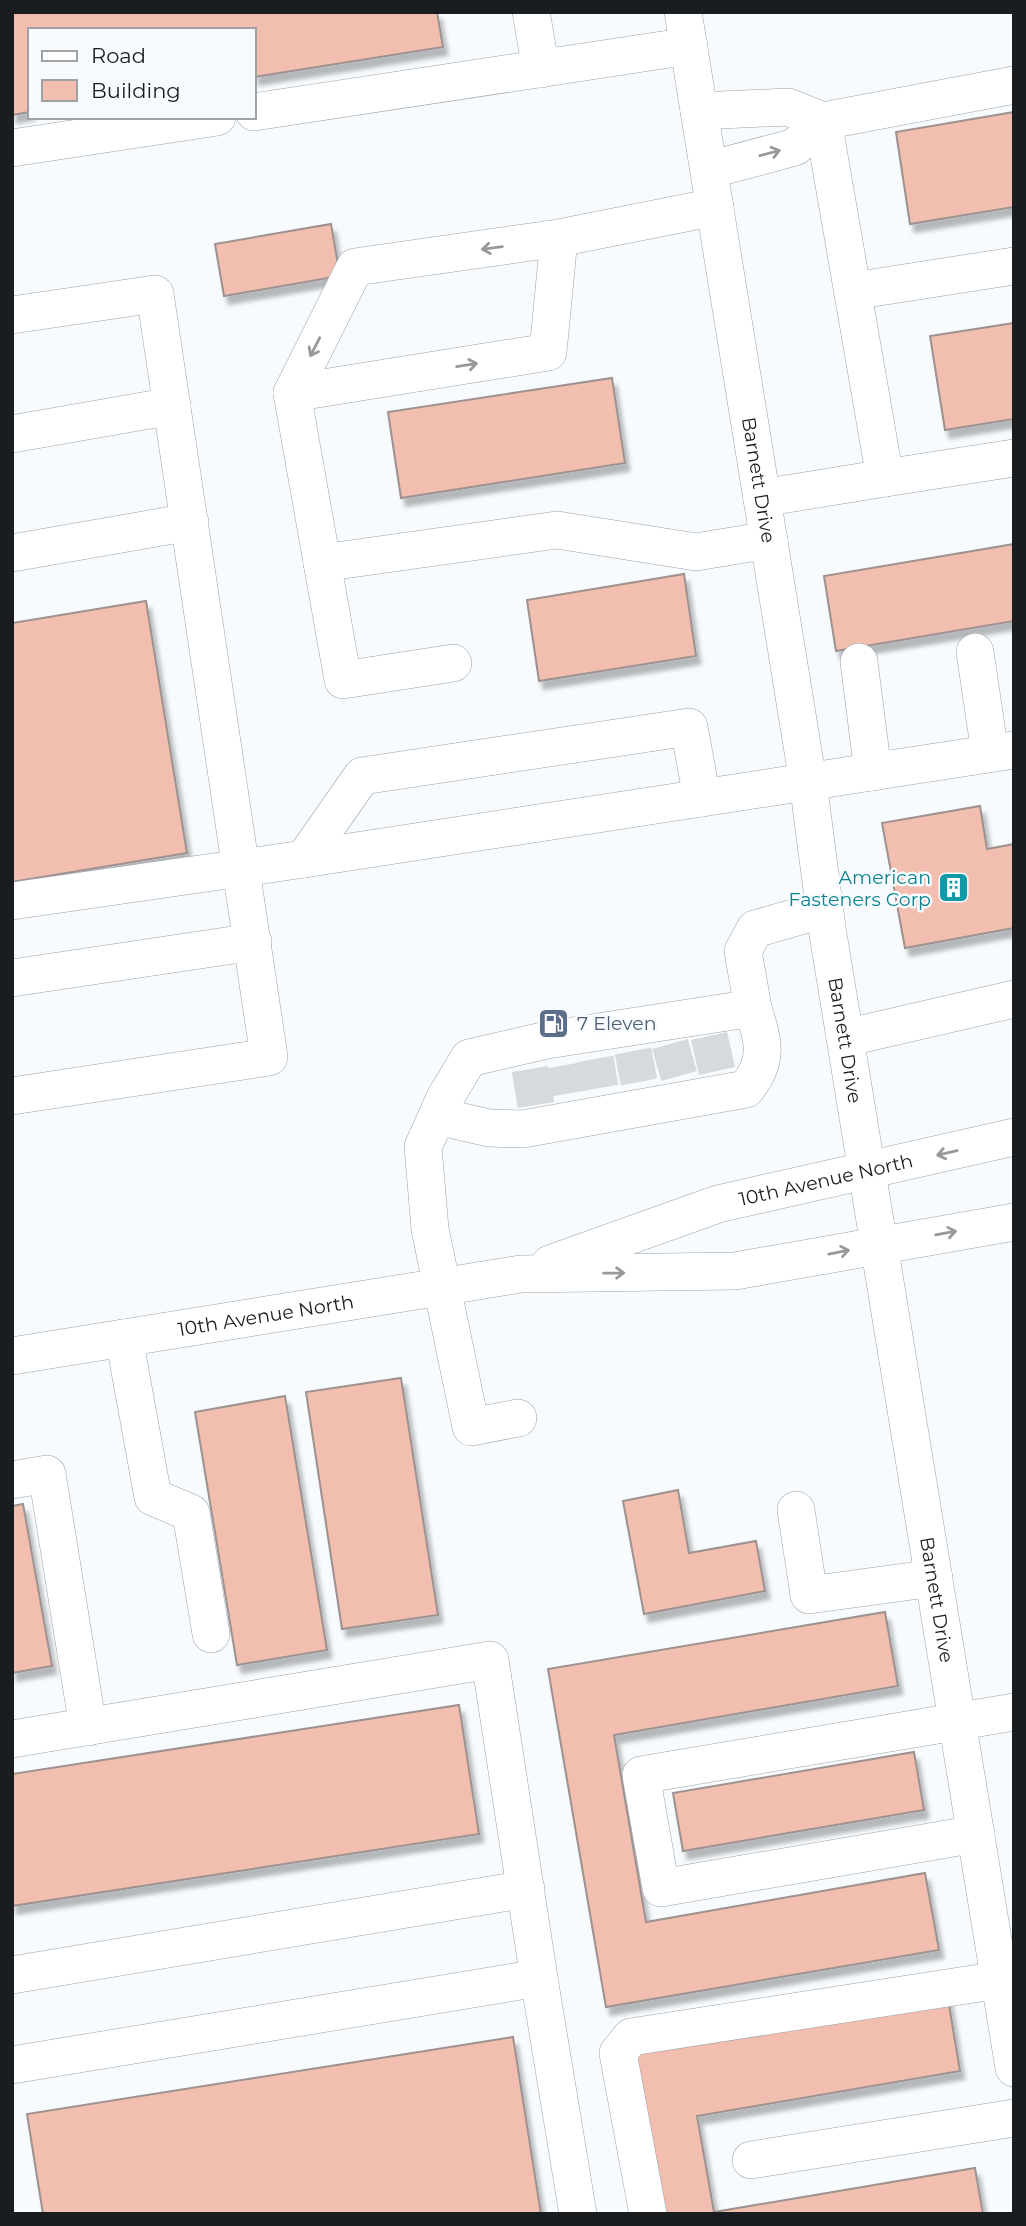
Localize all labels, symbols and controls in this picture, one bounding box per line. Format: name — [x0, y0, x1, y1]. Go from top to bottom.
legend — [28, 28, 256, 119]
text: Road — [91, 43, 146, 68]
text: Building — [91, 78, 181, 103]
one-way arrow — [759, 146, 781, 159]
one-way arrow — [481, 241, 504, 254]
one-way arrow — [308, 336, 322, 357]
one-way arrow — [455, 358, 478, 371]
street label: Barnett Drive — [737, 415, 780, 545]
place label: American Fasteners Corp — [789, 866, 931, 911]
building icon: American Fasteners Corp — [937, 871, 971, 905]
street label: Barnett Drive — [823, 976, 867, 1105]
fuel station icon: 7 Eleven — [537, 1006, 571, 1040]
place label: 7 Eleven — [577, 1012, 657, 1035]
one-way arrow — [936, 1146, 959, 1160]
street label: 10th Avenue North — [737, 1149, 915, 1211]
one-way arrow — [935, 1226, 957, 1239]
one-way arrow — [828, 1245, 850, 1259]
one-way arrow — [602, 1266, 625, 1280]
street label: 10th Avenue North — [176, 1290, 355, 1341]
street label: Barnett Drive — [915, 1535, 958, 1664]

